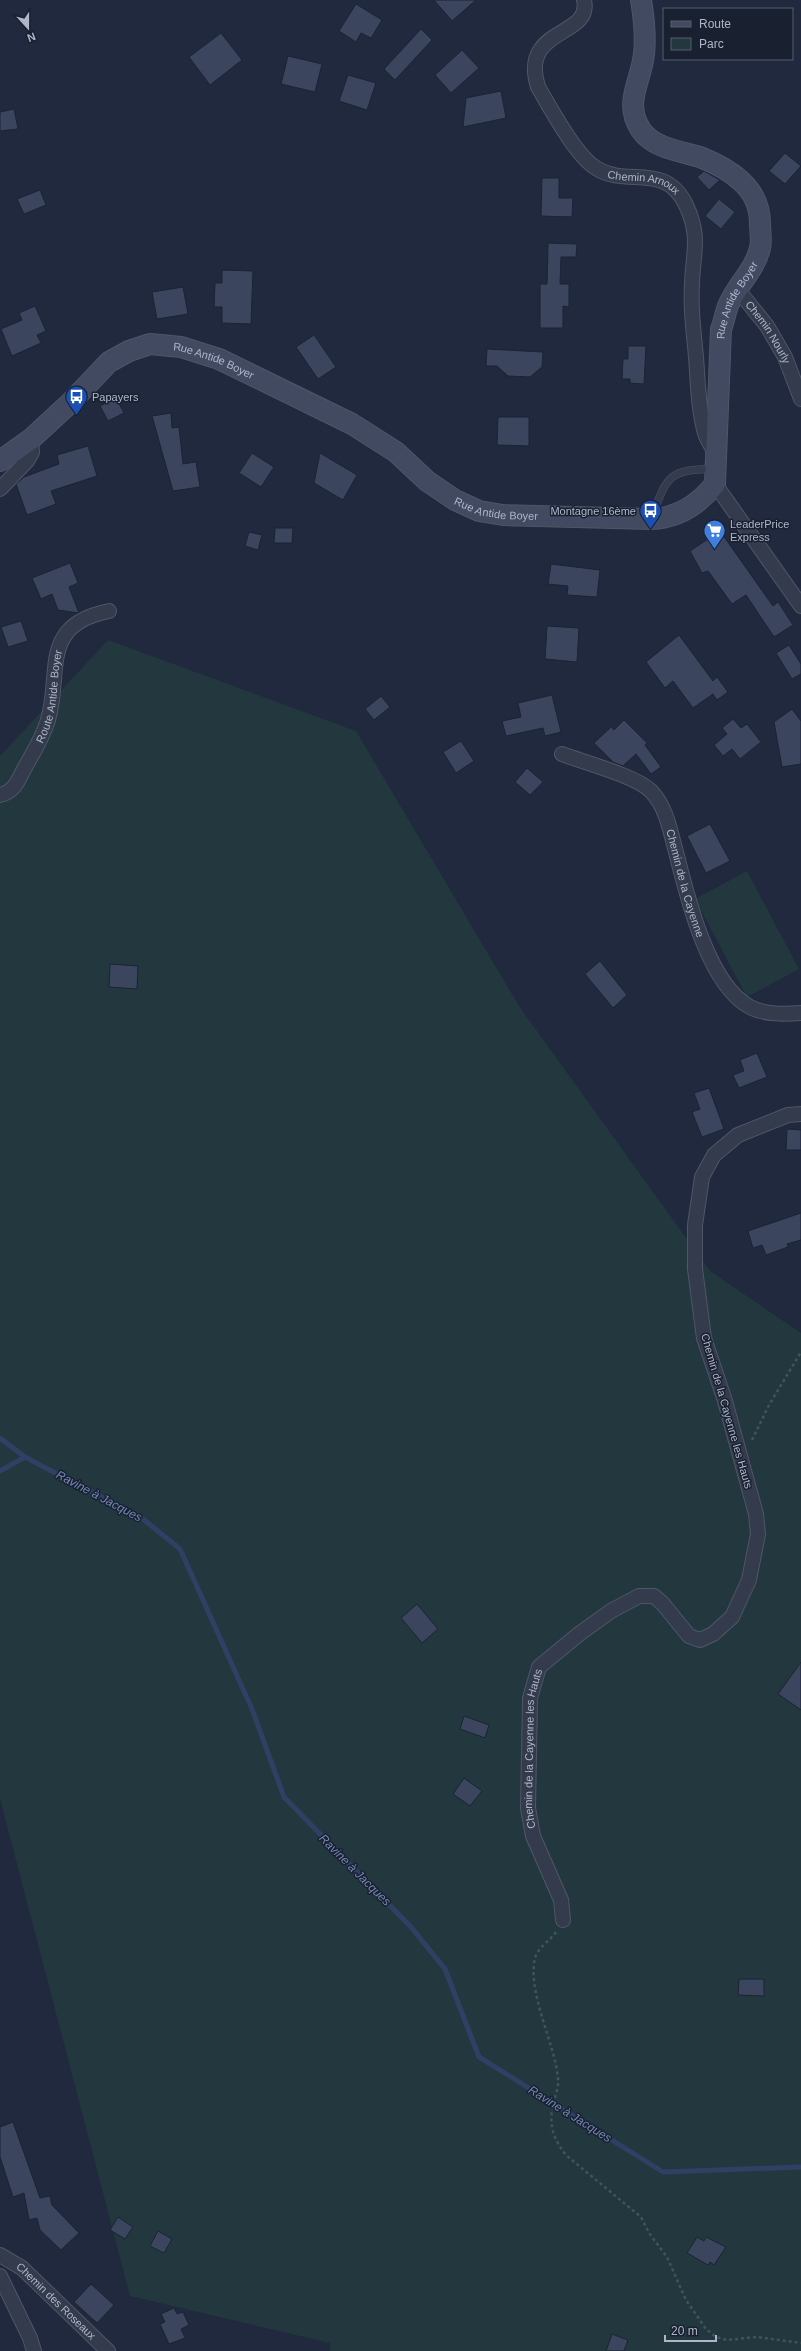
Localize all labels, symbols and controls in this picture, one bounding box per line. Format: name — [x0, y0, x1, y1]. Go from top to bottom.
north arrow — [8, 8, 48, 48]
legend — [663, 8, 793, 60]
text: Route — [699, 17, 731, 31]
text: N — [26, 30, 37, 44]
text: Parc — [699, 37, 724, 51]
street label: Chemin Arnoux — [606, 168, 683, 197]
street label: Rue Antide Boyer — [715, 259, 760, 339]
street label: Chemin Nourly — [743, 298, 793, 366]
street label: Rue Antide Boyer — [173, 340, 256, 381]
bus stop icon: Papayers — [64, 384, 90, 417]
place label: Papayers — [92, 391, 139, 403]
street label: Rue Antide Boyer — [453, 495, 538, 522]
bus stop icon: Montagne 16ème — [638, 498, 664, 531]
place label: Montagne 16ème — [550, 505, 636, 517]
supermarket icon: LeaderPrice Express — [702, 517, 728, 550]
place label: LeaderPrice Express — [730, 518, 789, 543]
street label: Route Antide Boyer — [34, 648, 64, 745]
street label: Chemin de la Cayenne — [664, 828, 707, 939]
street label: Chemin de la Cayenne les Hauts — [699, 1332, 755, 1490]
water label: Ravine à Jacques — [54, 1467, 144, 1525]
street label: Chemin de la Cayenne les Hauts — [522, 1667, 544, 1830]
water label: Ravine à Jacques — [316, 1831, 394, 1909]
water label: Ravine à Jacques — [526, 2083, 614, 2145]
street label: Chemin des Roseaux — [14, 2260, 99, 2342]
scale bar — [665, 2317, 716, 2343]
text: 20 m — [671, 2324, 698, 2338]

